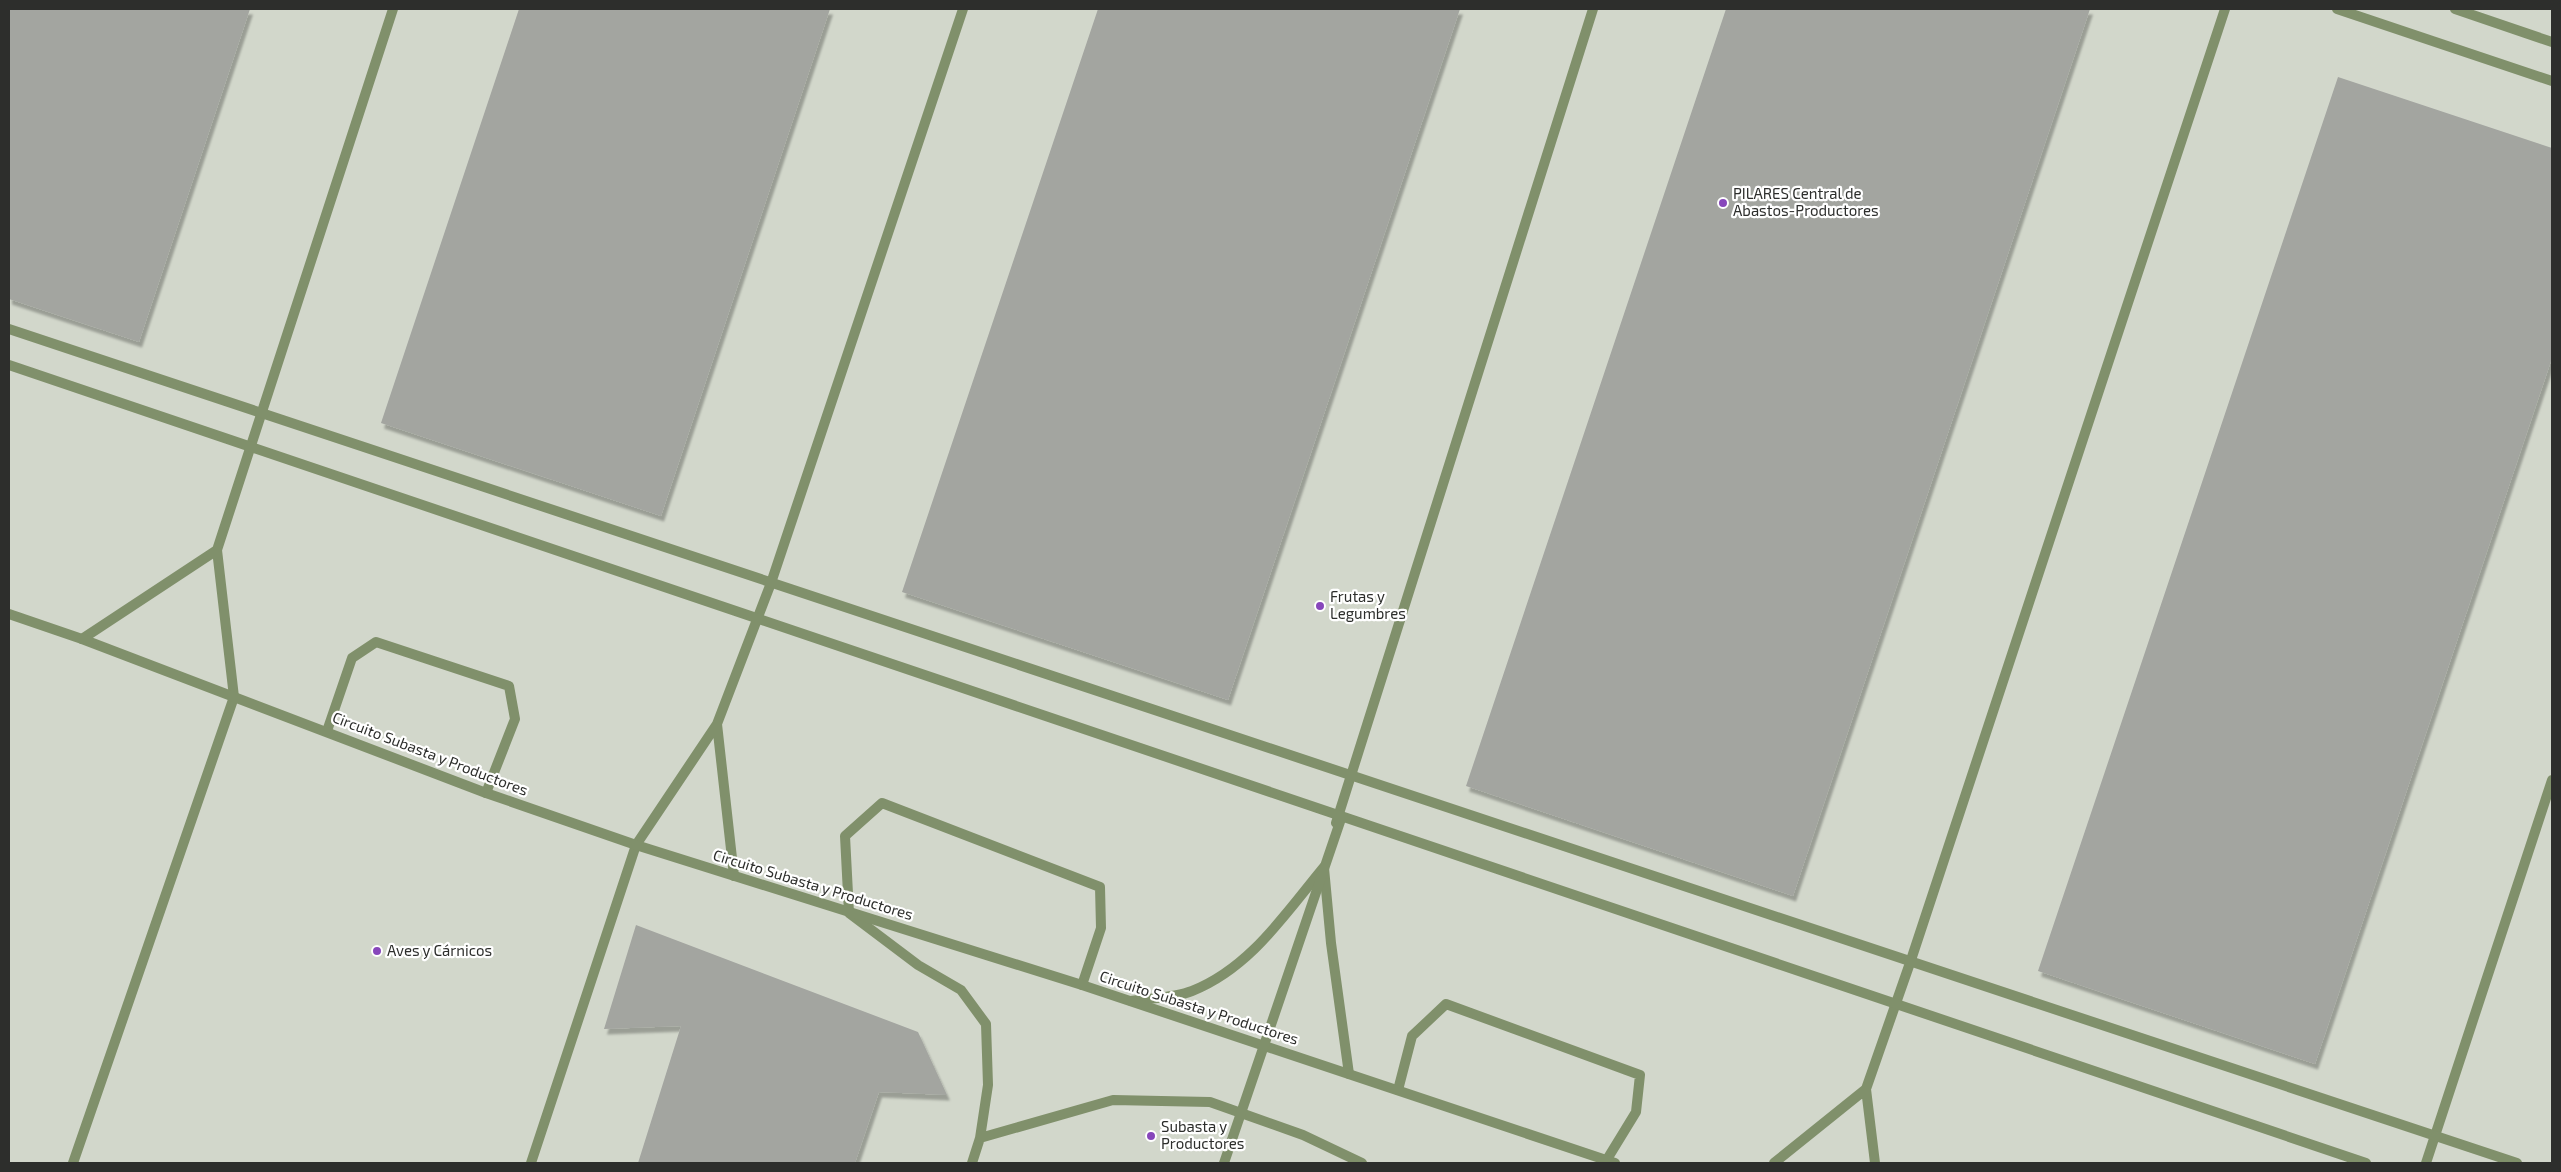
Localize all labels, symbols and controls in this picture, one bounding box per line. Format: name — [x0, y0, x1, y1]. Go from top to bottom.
place label: PILARES Central de Abastos-Productores — [1733, 184, 1879, 219]
marker: PILARES Central de Abastos-Productores — [1717, 197, 1729, 209]
place label: Frutas y Legumbres — [1330, 587, 1406, 622]
marker: Frutas y Legumbres — [1314, 600, 1326, 612]
street label: Circuito Subasta y Productores — [330, 707, 531, 799]
street label: Circuito Subasta y Productores — [711, 845, 915, 923]
place label: Aves y Cárnicos — [387, 941, 492, 959]
marker: Aves y Cárnicos — [371, 945, 383, 957]
street label: Circuito Subasta y Productores — [1098, 966, 1301, 1048]
place label: Subasta y Productores — [1161, 1117, 1244, 1152]
marker: Subasta y Productores — [1145, 1130, 1157, 1142]

